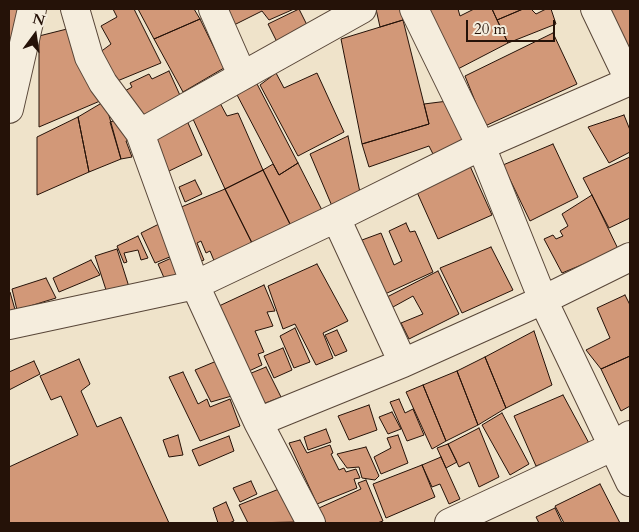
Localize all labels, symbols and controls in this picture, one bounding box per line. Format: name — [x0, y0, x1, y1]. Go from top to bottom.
text: N — [31, 9, 47, 31]
north arrow — [10, 10, 60, 60]
scale bar — [469, 10, 558, 42]
text: 20 m — [474, 19, 506, 39]

